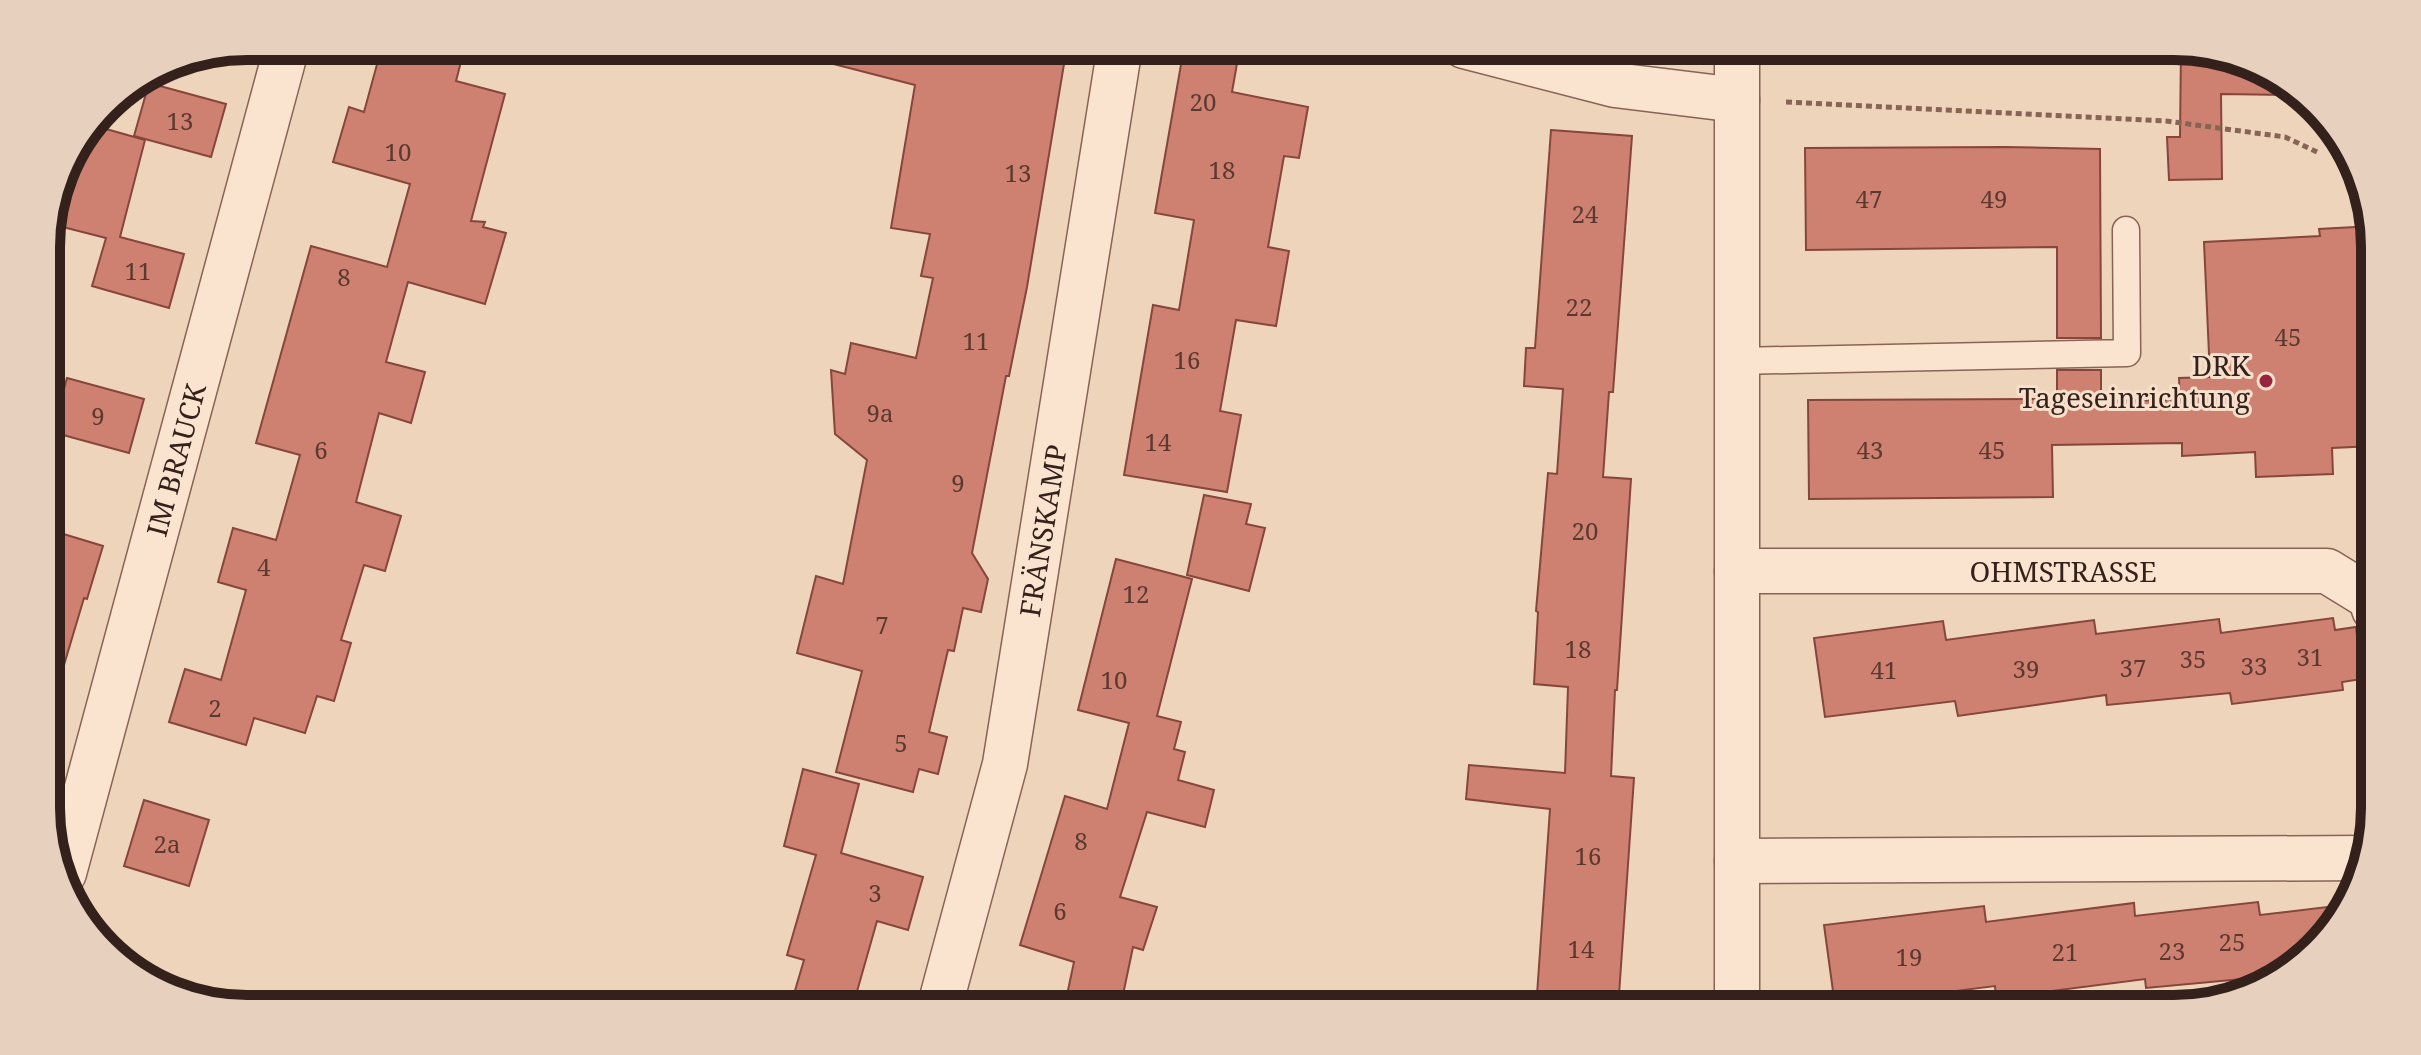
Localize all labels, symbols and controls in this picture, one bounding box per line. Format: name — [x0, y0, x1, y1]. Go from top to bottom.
house number: 20 — [1190, 85, 1216, 118]
house number: 13 — [167, 104, 193, 137]
house number: 10 — [385, 135, 411, 168]
house number: 18 — [1209, 153, 1235, 186]
house number: 13 — [1005, 156, 1031, 189]
house number: 47 — [1856, 182, 1882, 215]
house number: 49 — [1981, 182, 2007, 215]
house number: 24 — [1572, 197, 1599, 230]
house number: 11 — [125, 254, 151, 287]
house number: 8 — [337, 260, 351, 293]
house number: 22 — [1566, 290, 1592, 323]
house number: 45 — [2275, 320, 2301, 353]
house number: 11 — [963, 324, 989, 357]
house number: 16 — [1174, 343, 1200, 376]
place label: DRK Tageseinrichtung — [2019, 346, 2250, 416]
marker: DRK Tageseinrichtung — [2257, 372, 2275, 390]
street label: IM BRAUCK — [137, 379, 214, 540]
house number: 9a — [867, 396, 893, 429]
house number: 9 — [91, 399, 105, 432]
house number: 14 — [1145, 425, 1172, 458]
house number: 6 — [314, 433, 328, 466]
house number: 43 — [1857, 433, 1883, 466]
house number: 45 — [1979, 433, 2005, 466]
street label: FRÄNSKAMP — [1010, 442, 1075, 620]
house number: 9 — [951, 466, 965, 499]
house number: 20 — [1572, 514, 1598, 547]
house number: 4 — [257, 550, 271, 583]
street label: OHMSTRASSE — [1969, 552, 2157, 590]
house number: 12 — [1123, 577, 1149, 610]
house number: 7 — [875, 608, 889, 641]
house number: 18 — [1565, 632, 1591, 665]
house number: 31 — [2297, 640, 2323, 673]
house number: 35 — [2180, 642, 2206, 675]
house number: 33 — [2241, 649, 2267, 682]
house number: 37 — [2120, 651, 2146, 684]
house number: 39 — [2013, 652, 2039, 685]
house number: 41 — [1871, 653, 1897, 686]
house number: 10 — [1101, 663, 1127, 696]
house number: 2 — [208, 691, 222, 724]
house number: 5 — [894, 726, 908, 759]
house number: 8 — [1074, 824, 1088, 857]
house number: 2a — [154, 827, 180, 860]
house number: 16 — [1575, 839, 1601, 872]
house number: 3 — [868, 876, 882, 909]
house number: 6 — [1053, 894, 1067, 927]
house number: 25 — [2219, 925, 2245, 958]
house number: 14 — [1568, 932, 1595, 965]
house number: 23 — [2159, 934, 2185, 967]
house number: 21 — [2052, 935, 2078, 968]
house number: 19 — [1896, 940, 1922, 973]

